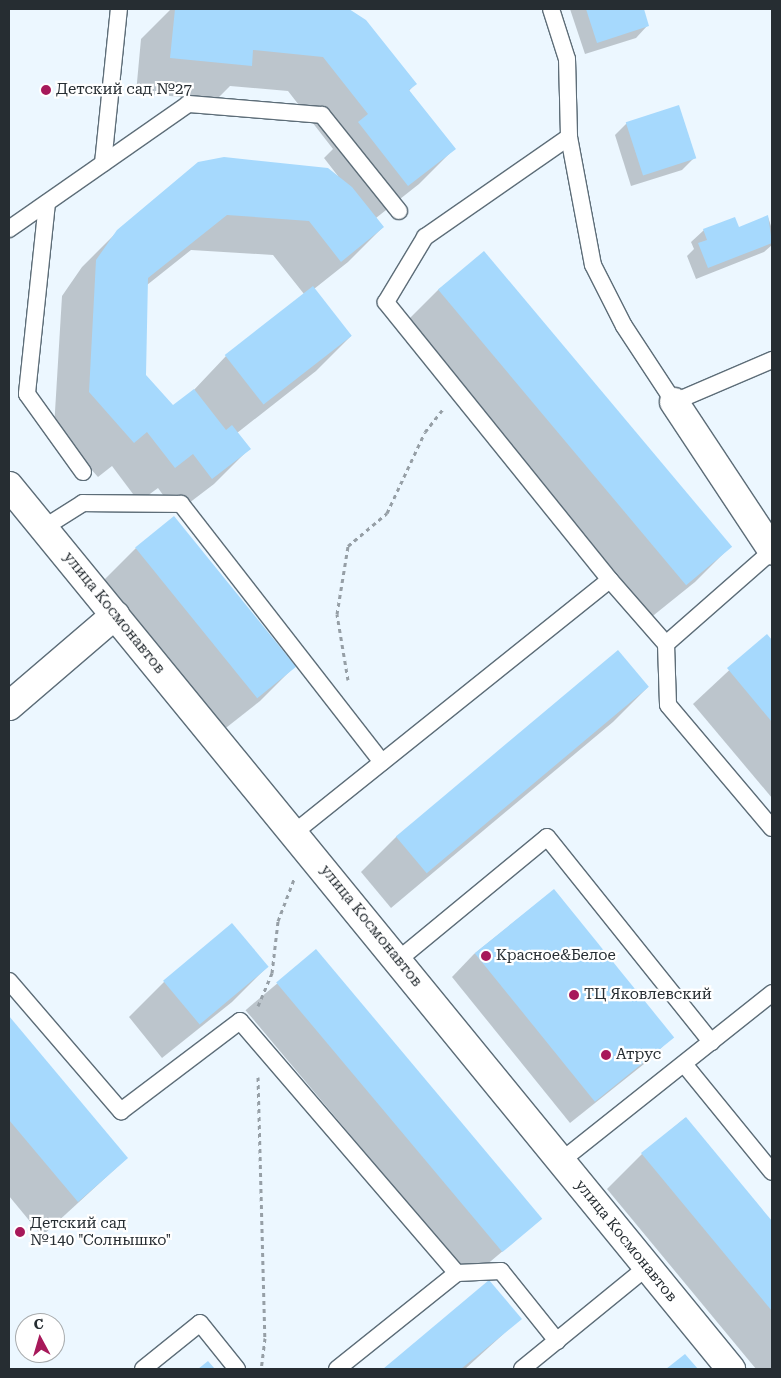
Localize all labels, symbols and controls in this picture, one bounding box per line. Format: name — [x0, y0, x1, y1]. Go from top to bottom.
place label: Детский сад №27 — [56, 81, 192, 99]
marker: Детский сад №27 — [40, 84, 52, 96]
street label: улица Космонавтов — [59, 548, 169, 678]
street label: улица Космонавтов — [316, 861, 426, 991]
place label: Красное&Белое — [496, 947, 616, 965]
marker: Красное&Белое — [480, 950, 492, 962]
place label: ТЦ Яковлевский — [584, 986, 712, 1004]
marker: ТЦ Яковлевский — [568, 989, 580, 1001]
place label: Атрус — [616, 1046, 661, 1064]
marker: Атрус — [600, 1049, 612, 1061]
street label: улица Космонавтов — [571, 1176, 681, 1306]
place label: Детский сад №140 "Солнышко" — [30, 1214, 171, 1249]
marker: Детский сад №140 "Солнышко" — [14, 1226, 26, 1238]
north arrow — [15, 1313, 65, 1363]
text: С — [33, 1316, 44, 1333]

